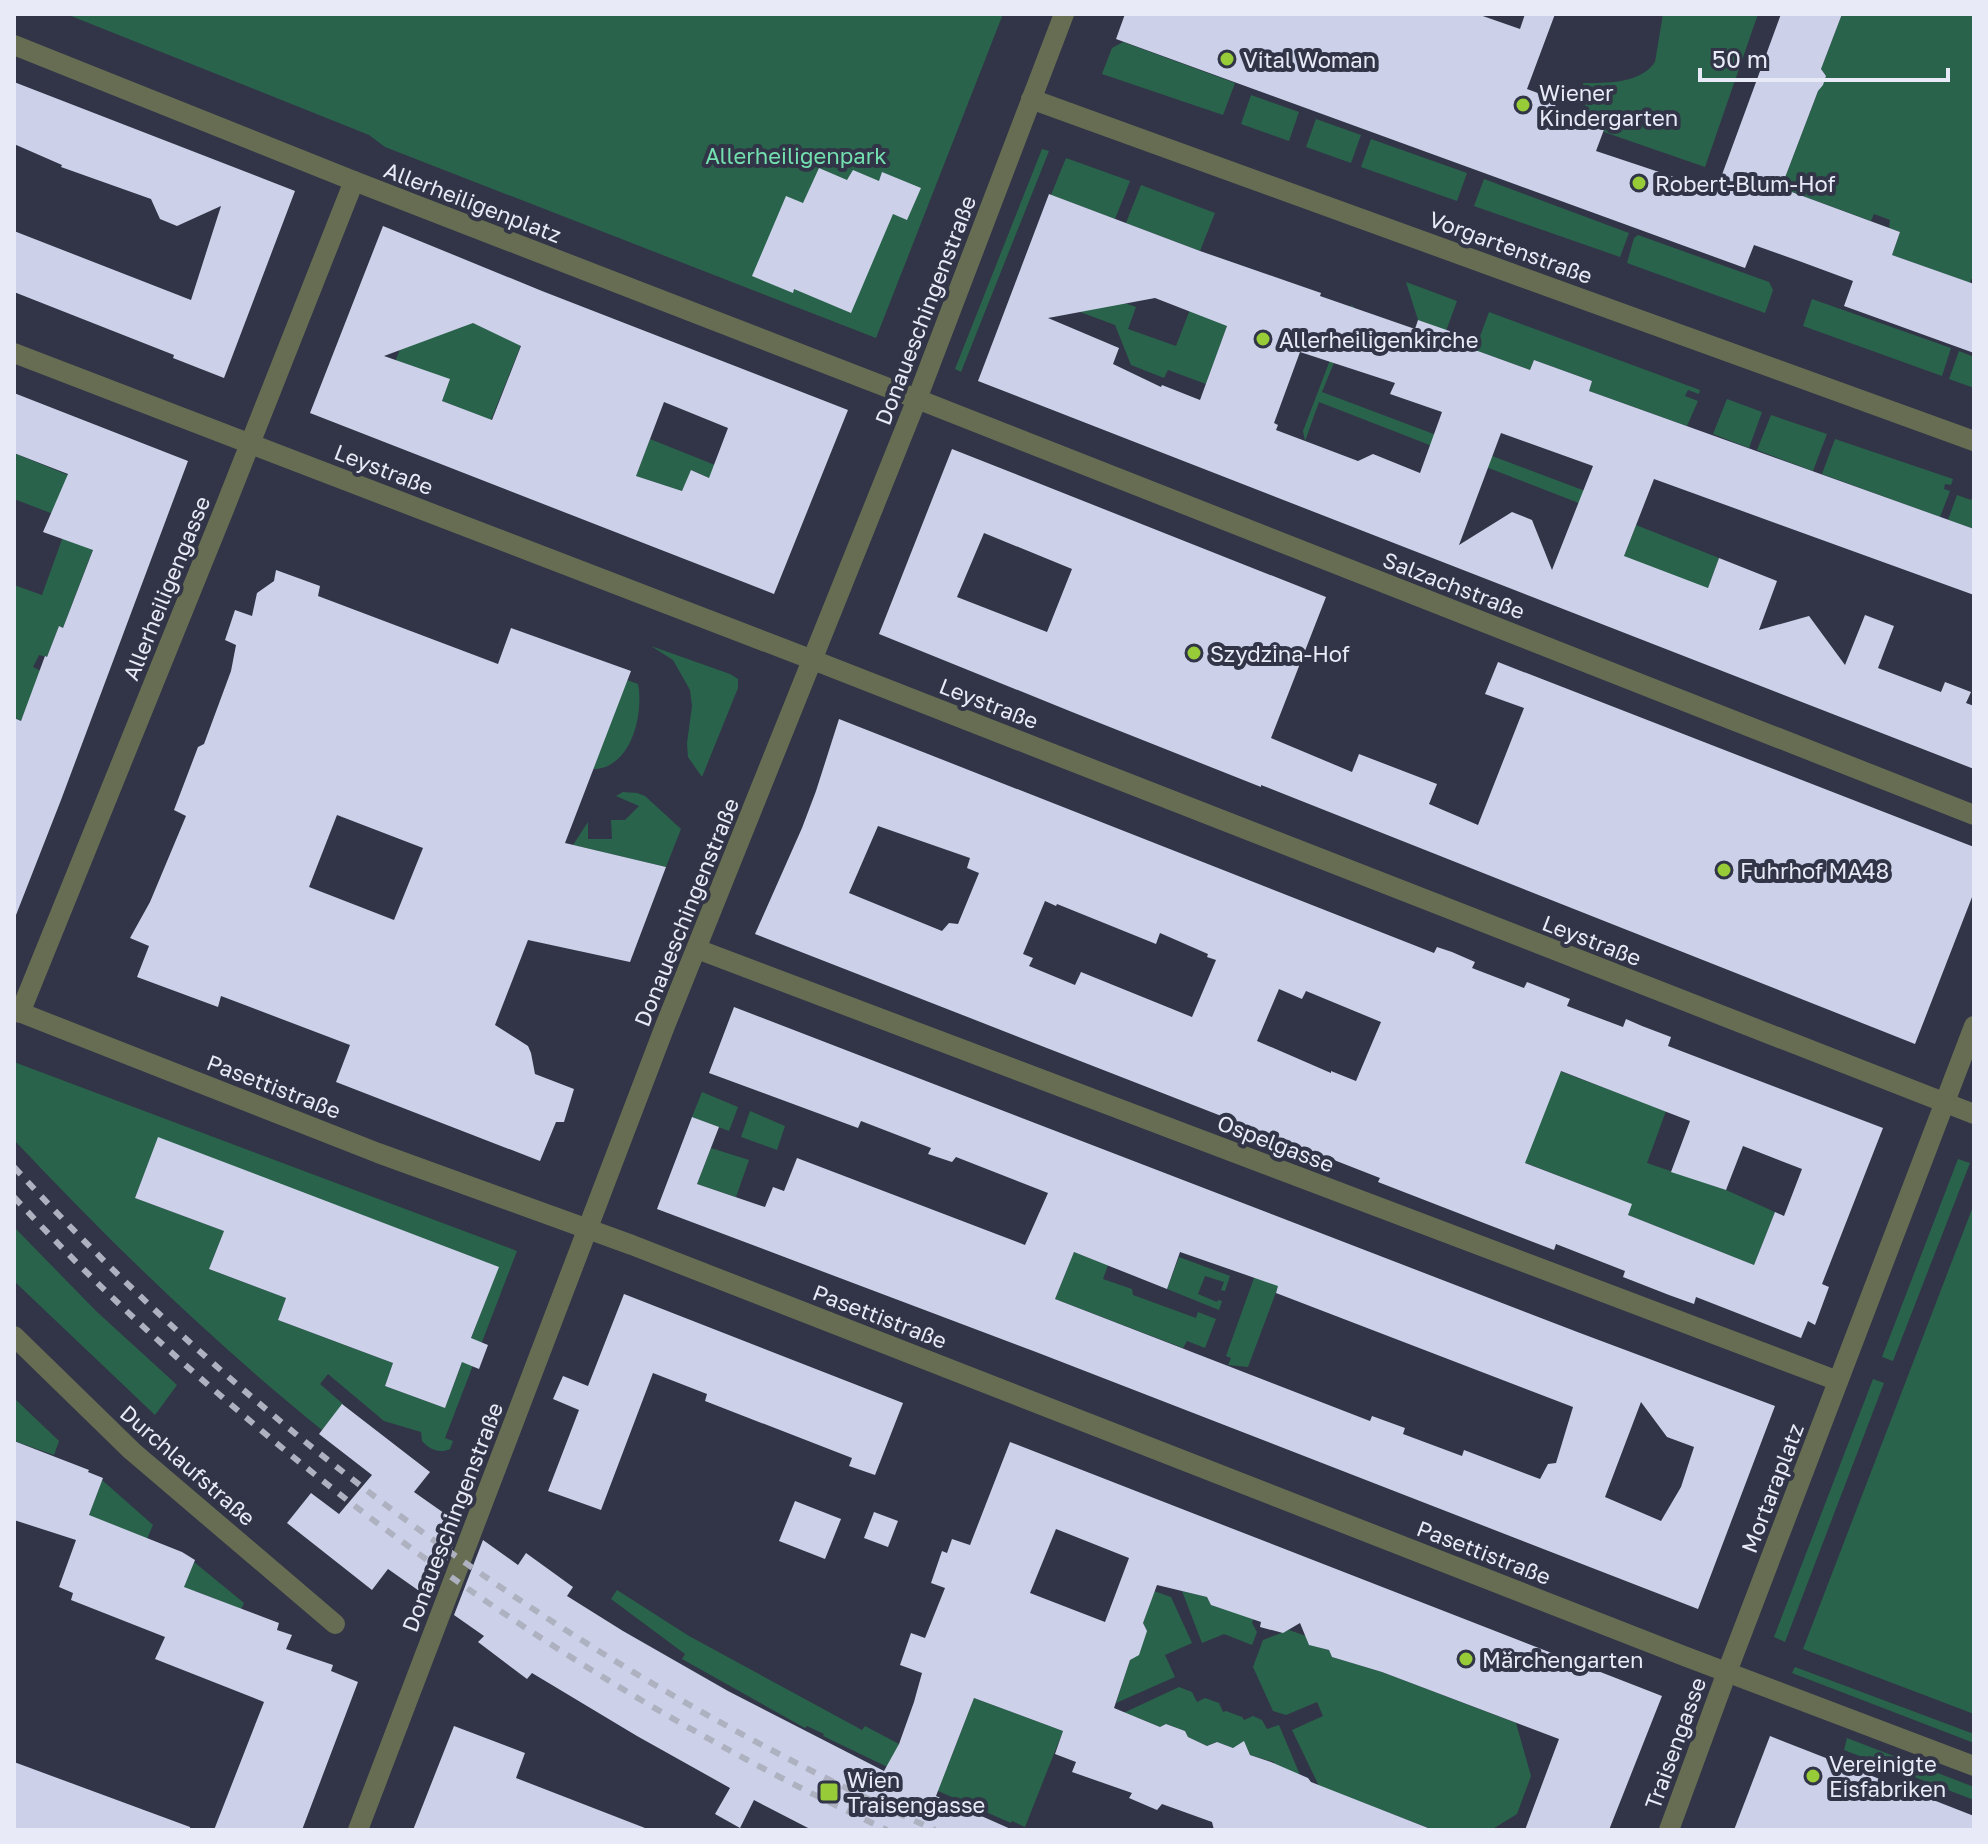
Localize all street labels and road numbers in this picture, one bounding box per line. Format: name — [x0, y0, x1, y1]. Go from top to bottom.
street label: Allerheiligenplatz — [381, 156, 565, 248]
street label: Donaueschingenstraße — [869, 191, 981, 429]
street label: Vorgartenstraße — [1426, 205, 1596, 289]
street label: Leystraße — [331, 438, 437, 500]
street label: Allerheiligengasse — [117, 492, 215, 684]
street label: Salzachstraße — [1379, 546, 1529, 624]
street label: Leystraße — [936, 672, 1042, 734]
street label: Donaueschingenstraße — [628, 794, 744, 1030]
street label: Leystraße — [1539, 909, 1645, 971]
street label: Pasettistraße — [203, 1048, 345, 1124]
street label: Ospelgasse — [1214, 1108, 1338, 1178]
street label: Pasettistraße — [809, 1278, 951, 1354]
street label: Donaueschingenstraße — [396, 1398, 508, 1636]
street label: Durchlaufstraße — [115, 1399, 261, 1531]
street label: Mortaraplatz — [1735, 1419, 1809, 1557]
street label: Pasettistraße — [1413, 1514, 1555, 1590]
street label: Traisengasse — [1639, 1673, 1711, 1813]

